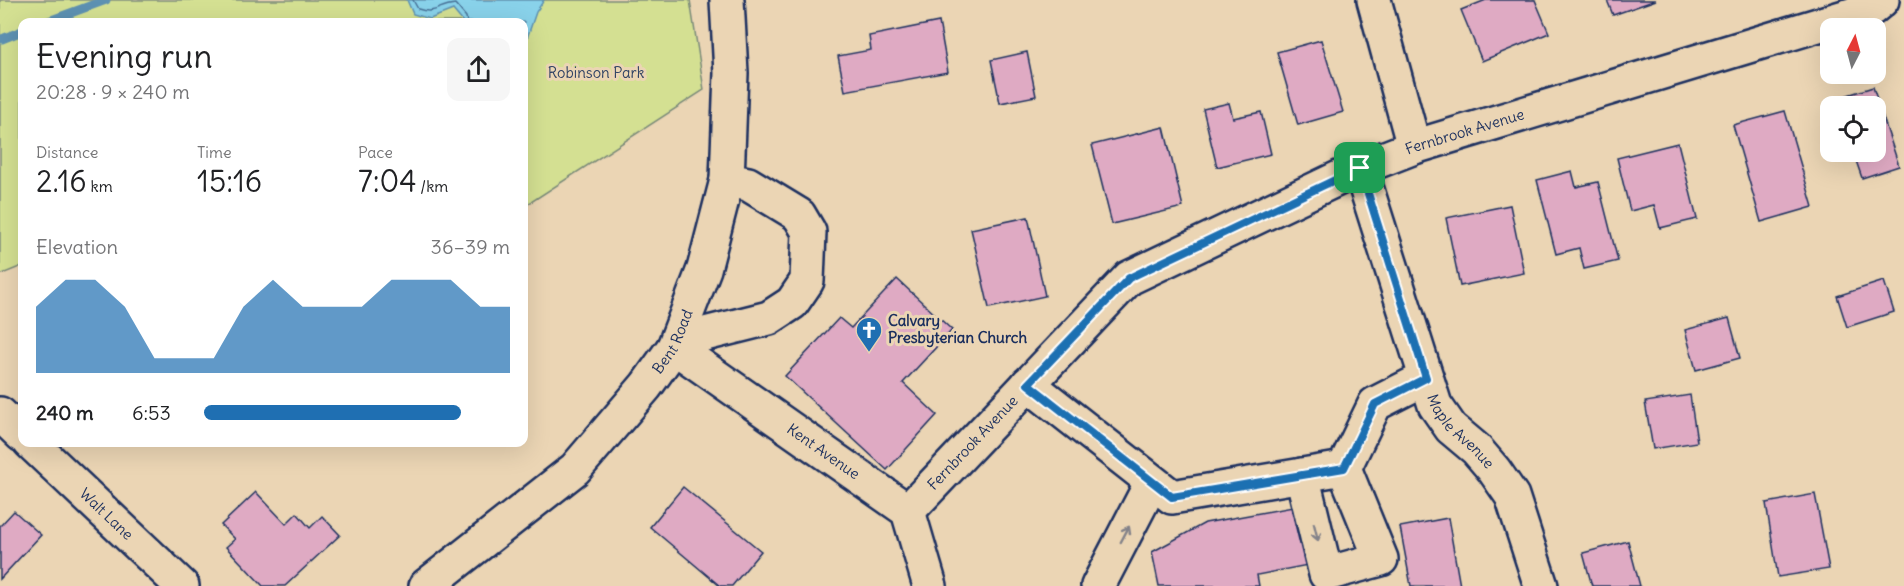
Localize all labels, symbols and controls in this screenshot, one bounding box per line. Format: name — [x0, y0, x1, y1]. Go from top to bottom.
north arrow — [1820, 18, 1886, 84]
map controls — [1820, 18, 1886, 162]
text: Evening run — [36, 35, 212, 77]
button: share — [447, 38, 510, 101]
park label: Robinson Park — [548, 63, 645, 82]
text: 20:28 · 9 × 240 m — [36, 79, 190, 104]
button: locate — [1820, 96, 1886, 162]
street label: Fernbrook Avenue — [1402, 104, 1526, 158]
text: Distance — [36, 142, 98, 162]
text: Time — [197, 142, 232, 162]
text: Pace — [358, 142, 393, 162]
pin — [1334, 142, 1385, 193]
icon: arrive — [1343, 151, 1376, 184]
text: 2.16 — [36, 162, 87, 200]
text: 15:16 — [197, 162, 262, 200]
text: 7:04 — [358, 162, 417, 200]
text: km — [87, 176, 113, 196]
text: /km — [417, 176, 448, 196]
text: Elevation — [36, 234, 118, 259]
text: 36–39 m — [431, 234, 510, 259]
street label: Bent Road — [648, 306, 697, 377]
place label: Calvary Presbyterian Church — [888, 311, 1028, 348]
church icon: Calvary Presbyterian Church — [854, 315, 884, 353]
street label: Fernbrook Avenue — [923, 391, 1022, 494]
street label: Maple Avenue — [1423, 392, 1499, 472]
text: 240 m — [36, 400, 94, 425]
text: 6:53 — [132, 400, 171, 425]
street label: Kent Avenue — [783, 419, 864, 483]
street label: Walt Lane — [76, 484, 137, 544]
one-way arrow — [1310, 522, 1322, 541]
one-way arrow — [1120, 526, 1131, 544]

